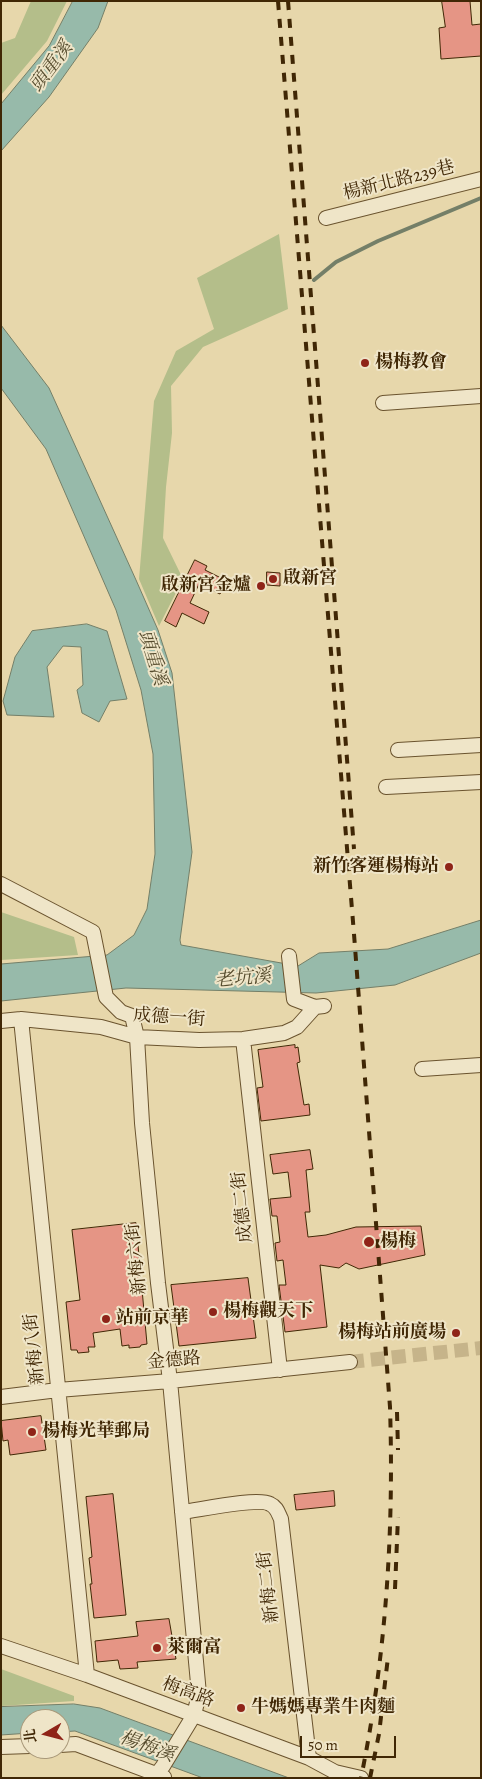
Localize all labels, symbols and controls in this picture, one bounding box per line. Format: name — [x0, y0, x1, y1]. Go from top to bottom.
water label: 頭重溪 — [26, 37, 78, 97]
street label: 楊新北路239巷 — [341, 157, 457, 205]
place label: 楊梅教會 — [375, 352, 447, 374]
marker: 楊梅教會 — [359, 357, 371, 369]
place label: 啟新宮 — [283, 568, 337, 590]
marker: 啟新宮 — [267, 573, 279, 585]
place label: 啟新宮金爐 — [161, 575, 251, 597]
marker: 啟新宮金爐 — [255, 580, 267, 592]
water label: 頭重溪 — [133, 627, 171, 689]
place label: 新竹客運楊梅站 — [313, 856, 439, 878]
marker: 新竹客運楊梅站 — [443, 861, 455, 873]
water label: 老坑溪 — [214, 965, 272, 993]
street label: 成德一街 — [132, 1005, 206, 1031]
street label: 成德二街 — [228, 1170, 258, 1244]
street label: 新梅六街 — [122, 1222, 152, 1296]
place label: 楊梅 — [380, 1231, 416, 1253]
marker: 楊梅 — [362, 1235, 376, 1249]
place label: 楊梅觀天下 — [223, 1301, 313, 1323]
marker: 楊梅觀天下 — [207, 1306, 219, 1318]
place label: 站前京華 — [116, 1308, 188, 1330]
street label: 新梅八街 — [20, 1312, 50, 1386]
marker: 站前京華 — [100, 1313, 112, 1325]
place label: 楊梅站前廣場 — [338, 1322, 446, 1344]
marker: 楊梅站前廣場 — [450, 1327, 462, 1339]
street label: 金德路 — [146, 1348, 202, 1374]
place label: 楊梅光華郵局 — [42, 1421, 150, 1443]
marker: 楊梅光華郵局 — [26, 1426, 38, 1438]
street label: 新梅二街 — [254, 1550, 284, 1624]
place label: 萊爾富 — [167, 1637, 221, 1659]
marker: 萊爾富 — [151, 1642, 163, 1654]
street label: 梅高路 — [159, 1674, 217, 1712]
place label: 牛媽媽專業牛肉麵 — [251, 1697, 395, 1719]
marker: 牛媽媽專業牛肉麵 — [235, 1702, 247, 1714]
north arrow — [20, 1709, 70, 1759]
scale bar — [302, 1726, 398, 1758]
water label: 楊梅溪 — [116, 1727, 178, 1767]
text: 北 — [20, 1728, 41, 1744]
text: 50 m — [308, 1735, 338, 1755]

